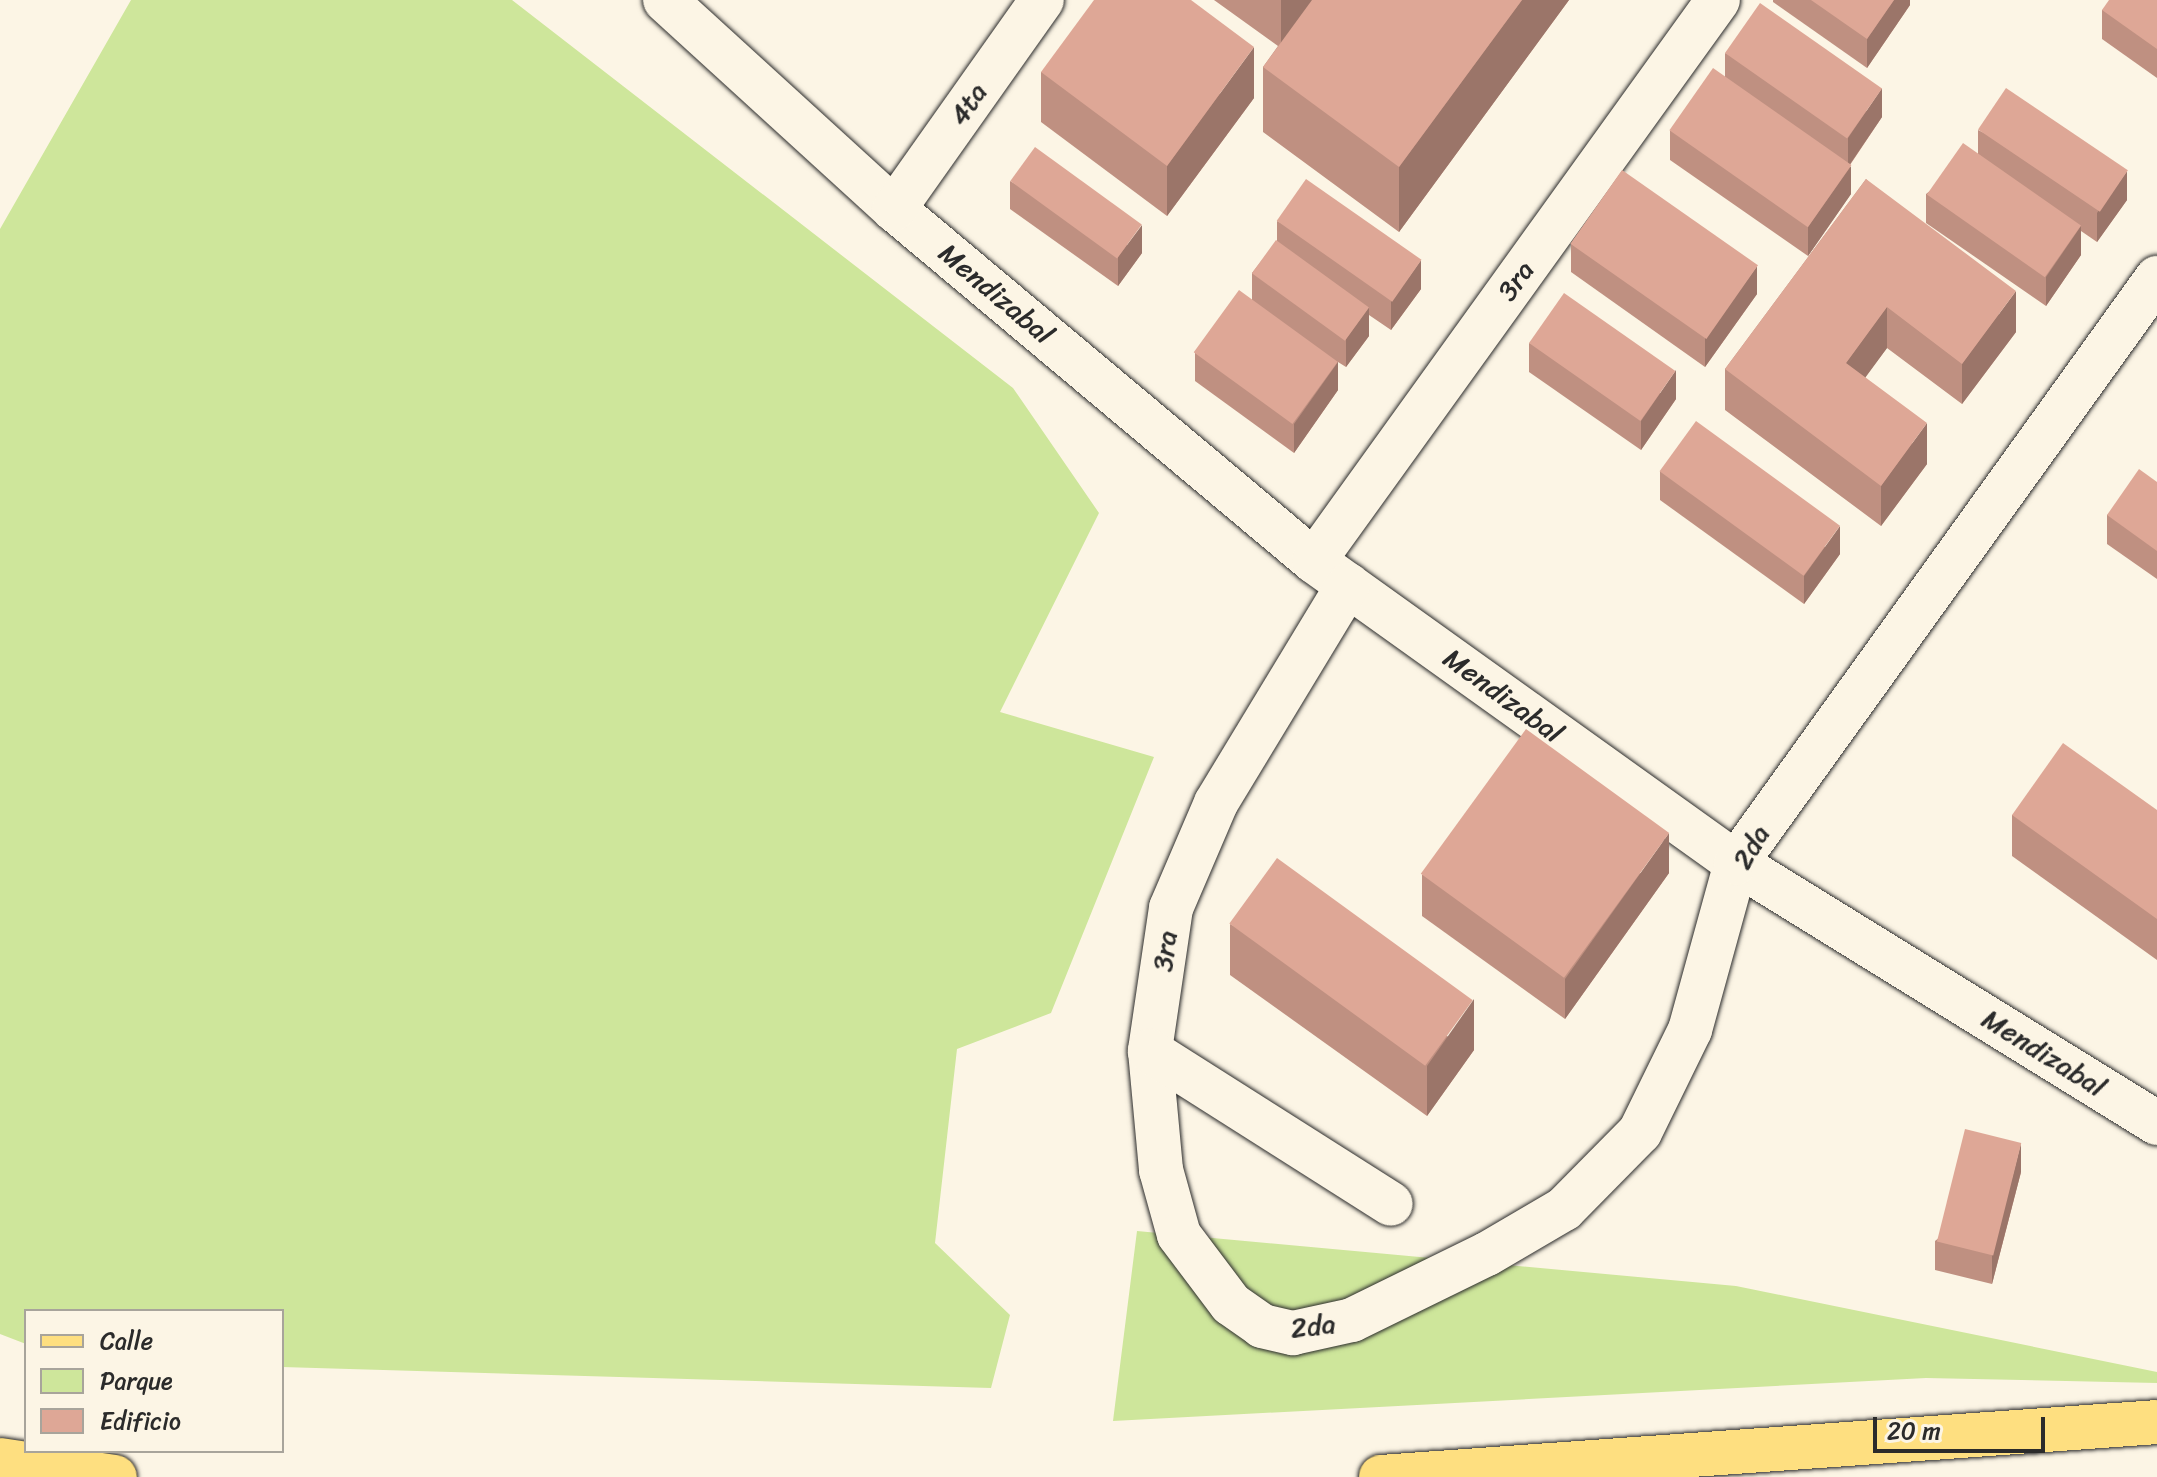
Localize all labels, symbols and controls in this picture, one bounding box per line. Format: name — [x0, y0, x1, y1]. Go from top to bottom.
street label: 4ta — [942, 76, 994, 132]
street label: Mendizabal — [932, 236, 1060, 352]
street label: 3ra — [1490, 255, 1542, 307]
street label: Mendizabal — [1437, 641, 1569, 751]
street label: 2da — [1725, 819, 1777, 875]
street label: 3ra — [1146, 928, 1184, 974]
street label: Mendizabal — [1976, 1002, 2112, 1104]
street label: 2da — [1289, 1307, 1337, 1345]
legend — [24, 1309, 284, 1453]
text: Calle — [100, 1320, 153, 1362]
text: Parque — [100, 1360, 173, 1402]
text: Edificio — [100, 1400, 181, 1442]
scale bar — [1877, 1401, 2049, 1451]
text: 20 m — [1887, 1410, 1941, 1452]

